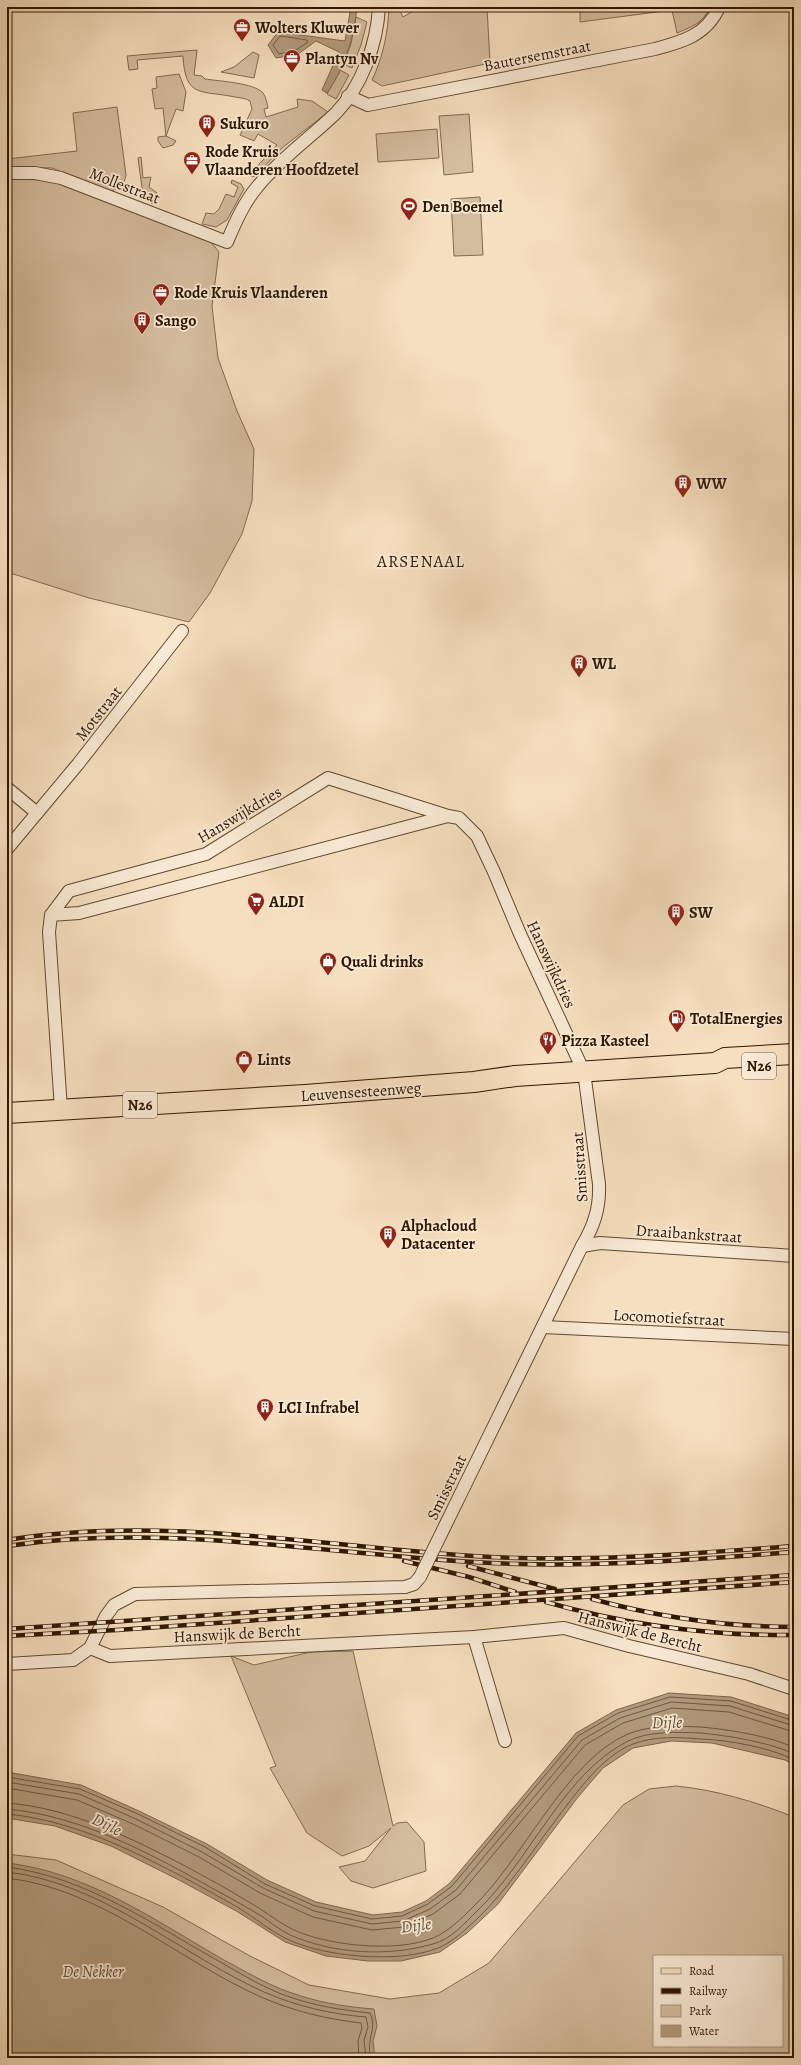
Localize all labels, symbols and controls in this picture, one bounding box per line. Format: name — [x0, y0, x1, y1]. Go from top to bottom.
office icon: Wolters Kluwer — [232, 17, 252, 42]
place label: Wolters Kluwer — [254, 17, 360, 39]
street label: Bautersemstraat — [482, 35, 593, 77]
office icon: Plantyn Nv — [282, 48, 302, 73]
place label: Plantyn Nv — [305, 48, 379, 70]
building icon: Sukuro — [197, 113, 217, 138]
place label: Sukuro — [220, 113, 269, 135]
place label: Rode Kruis Vlaanderen Hoofdzetel — [204, 141, 360, 181]
office icon: Rode Kruis Vlaanderen Hoofdzetel — [182, 150, 202, 175]
street label: Mollestraat — [86, 162, 163, 209]
sports icon: Den Boemel — [399, 196, 419, 221]
place label: Den Boemel — [422, 196, 504, 218]
office icon: Rode Kruis Vlaanderen — [151, 282, 171, 307]
place label: Rode Kruis Vlaanderen — [174, 282, 328, 304]
building icon: Sango — [132, 310, 152, 335]
place label: Sango — [155, 310, 196, 332]
building icon: WW — [673, 473, 693, 498]
place label: WW — [695, 473, 727, 495]
district label: ARSENAAL — [376, 550, 465, 573]
building icon: WL — [569, 653, 589, 678]
place label: WL — [591, 653, 616, 675]
street label: Motstraat — [70, 681, 127, 746]
street label: Hanswijkdries — [193, 781, 286, 849]
supermarket icon: ALDI — [246, 891, 266, 916]
place label: ALDI — [268, 891, 304, 913]
building icon: SW — [666, 902, 686, 927]
place label: SW — [689, 902, 714, 924]
street label: Hanswijkdries — [521, 917, 581, 1012]
shop icon: Quali drinks — [318, 951, 338, 976]
place label: Quali drinks — [341, 951, 424, 973]
fuel station icon: TotalEnergies — [667, 1008, 687, 1033]
place label: TotalEnergies — [690, 1008, 783, 1030]
restaurant icon: Pizza Kasteel — [538, 1030, 558, 1055]
place label: Pizza Kasteel — [561, 1030, 650, 1052]
shop icon: Lints — [234, 1049, 254, 1074]
place label: Lints — [257, 1049, 291, 1071]
road number: N26 — [742, 1053, 776, 1079]
street label: Leuvensesteenweg — [300, 1077, 422, 1107]
road number: N26 — [123, 1092, 157, 1118]
street label: Smisstraat — [567, 1131, 593, 1203]
place label: Alphacloud Datacenter — [400, 1215, 477, 1255]
street label: Draaibankstraat — [635, 1219, 743, 1249]
building icon: Alphacloud Datacenter — [378, 1224, 398, 1249]
street label: Locomotiefstraat — [612, 1304, 725, 1332]
building icon: LCI Infrabel — [255, 1397, 275, 1422]
place label: LCI Infrabel — [278, 1397, 360, 1419]
street label: Smisstraat — [422, 1451, 472, 1524]
street label: Hanswijk de Bercht — [575, 1606, 704, 1658]
street label: Hanswijk de Bercht — [173, 1620, 301, 1648]
water label: Dijle — [652, 1711, 682, 1734]
water label: Dijle — [88, 1807, 126, 1841]
water label: Dijle — [400, 1912, 433, 1939]
legend — [653, 1955, 783, 2047]
park label: De Nekker — [63, 1961, 124, 1983]
text: Road — [689, 1963, 715, 1979]
text: Railway — [689, 1983, 728, 1999]
text: Park — [689, 2003, 712, 2019]
text: Water — [688, 2023, 719, 2039]

